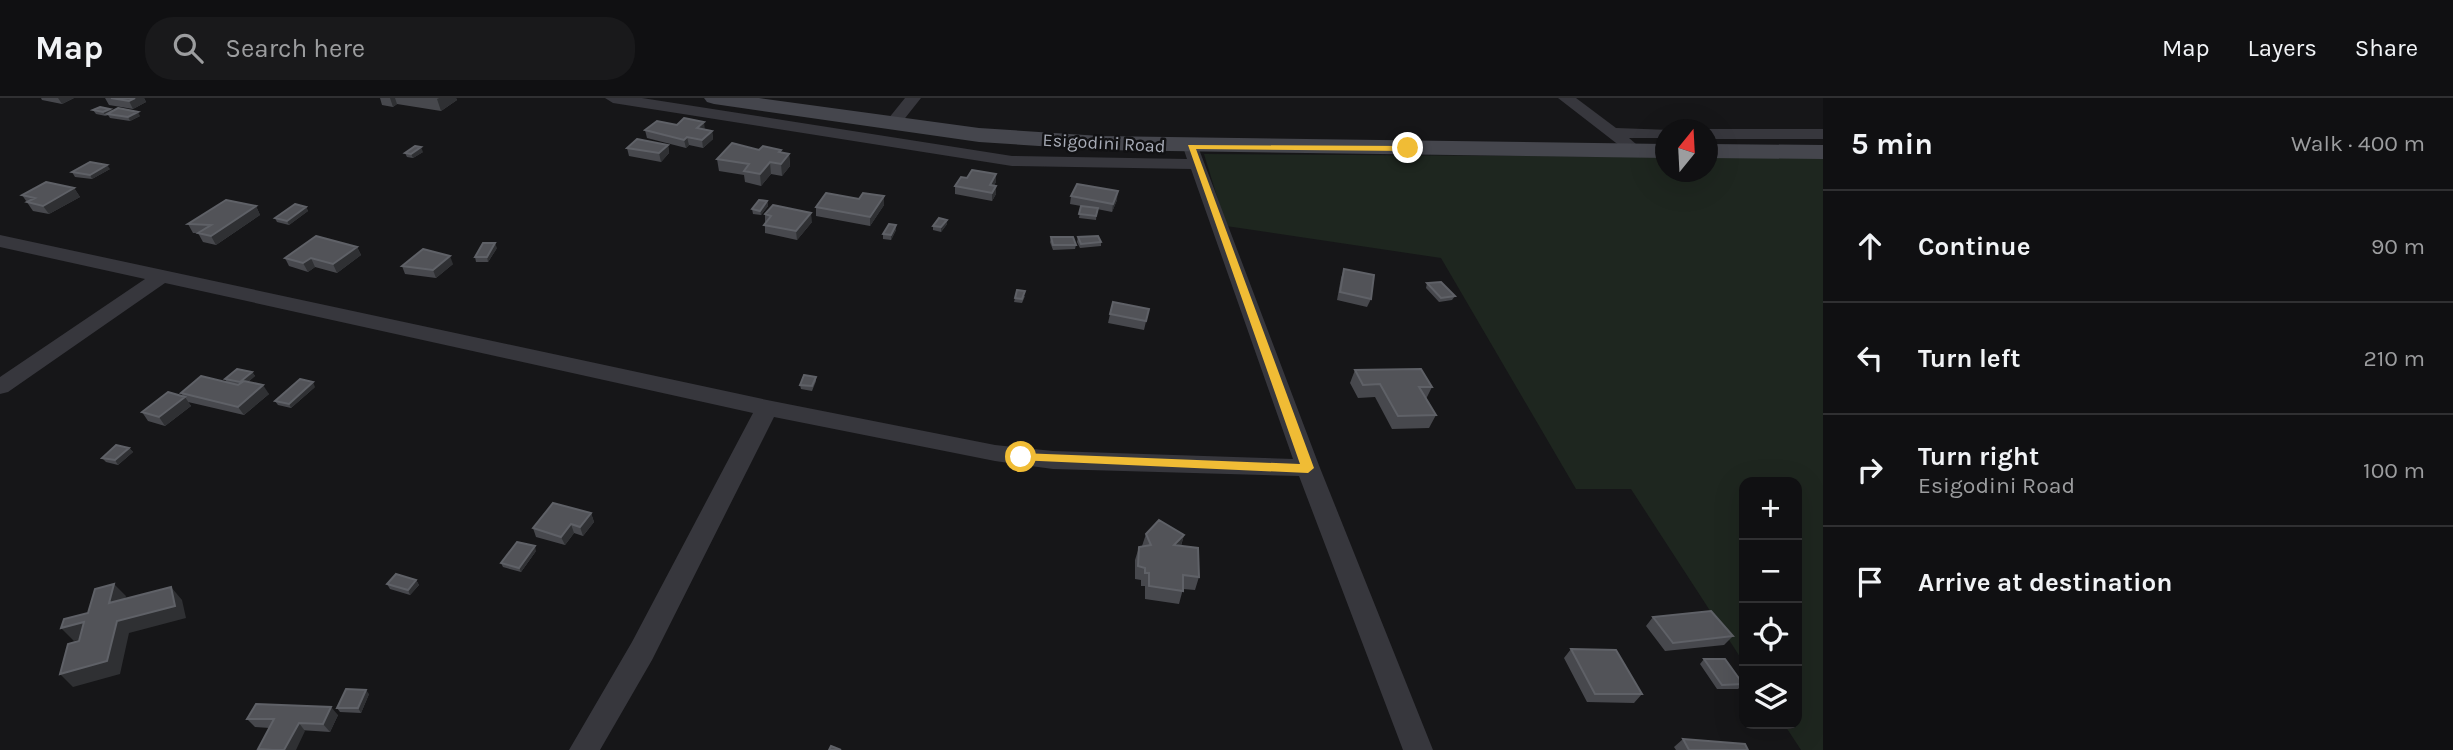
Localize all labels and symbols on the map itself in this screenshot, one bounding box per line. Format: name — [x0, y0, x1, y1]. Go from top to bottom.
north arrow — [1655, 119, 1718, 182]
street label: Esigodini Road — [1042, 129, 1166, 157]
route end — [1392, 132, 1423, 163]
route start — [1005, 441, 1036, 472]

